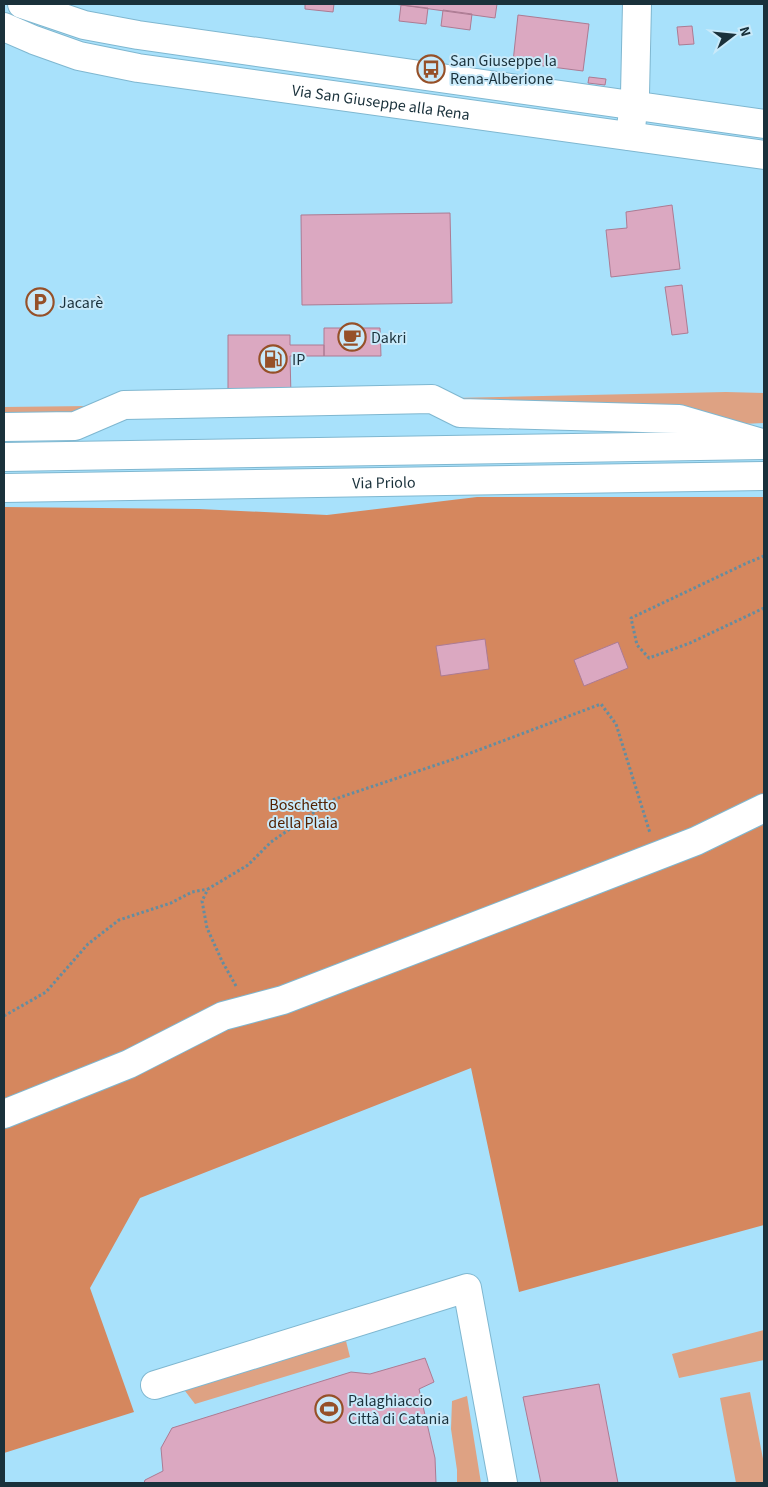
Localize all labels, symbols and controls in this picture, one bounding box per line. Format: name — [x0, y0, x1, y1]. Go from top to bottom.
north arrow — [708, 10, 758, 60]
text: N — [734, 24, 755, 39]
place label: San Giuseppe la Rena-Alberione — [450, 50, 557, 90]
bus stop icon: San Giuseppe la Rena-Alberione — [416, 54, 446, 84]
street label: Via San Giuseppe alla Rena — [290, 80, 471, 126]
parking icon: Jacarè — [25, 287, 55, 317]
place label: Jacarè — [59, 292, 103, 314]
cafe icon: Dakri — [337, 322, 367, 352]
place label: Dakri — [371, 327, 406, 349]
fuel station icon: IP — [258, 344, 288, 374]
place label: IP — [292, 349, 305, 371]
street label: Via Priolo — [352, 472, 416, 495]
park label: Boschetto della Plaia — [268, 794, 338, 834]
place label: Palaghiaccio Città di Catania — [348, 1390, 449, 1430]
sports icon: Palaghiaccio Città di Catania — [314, 1394, 344, 1424]

